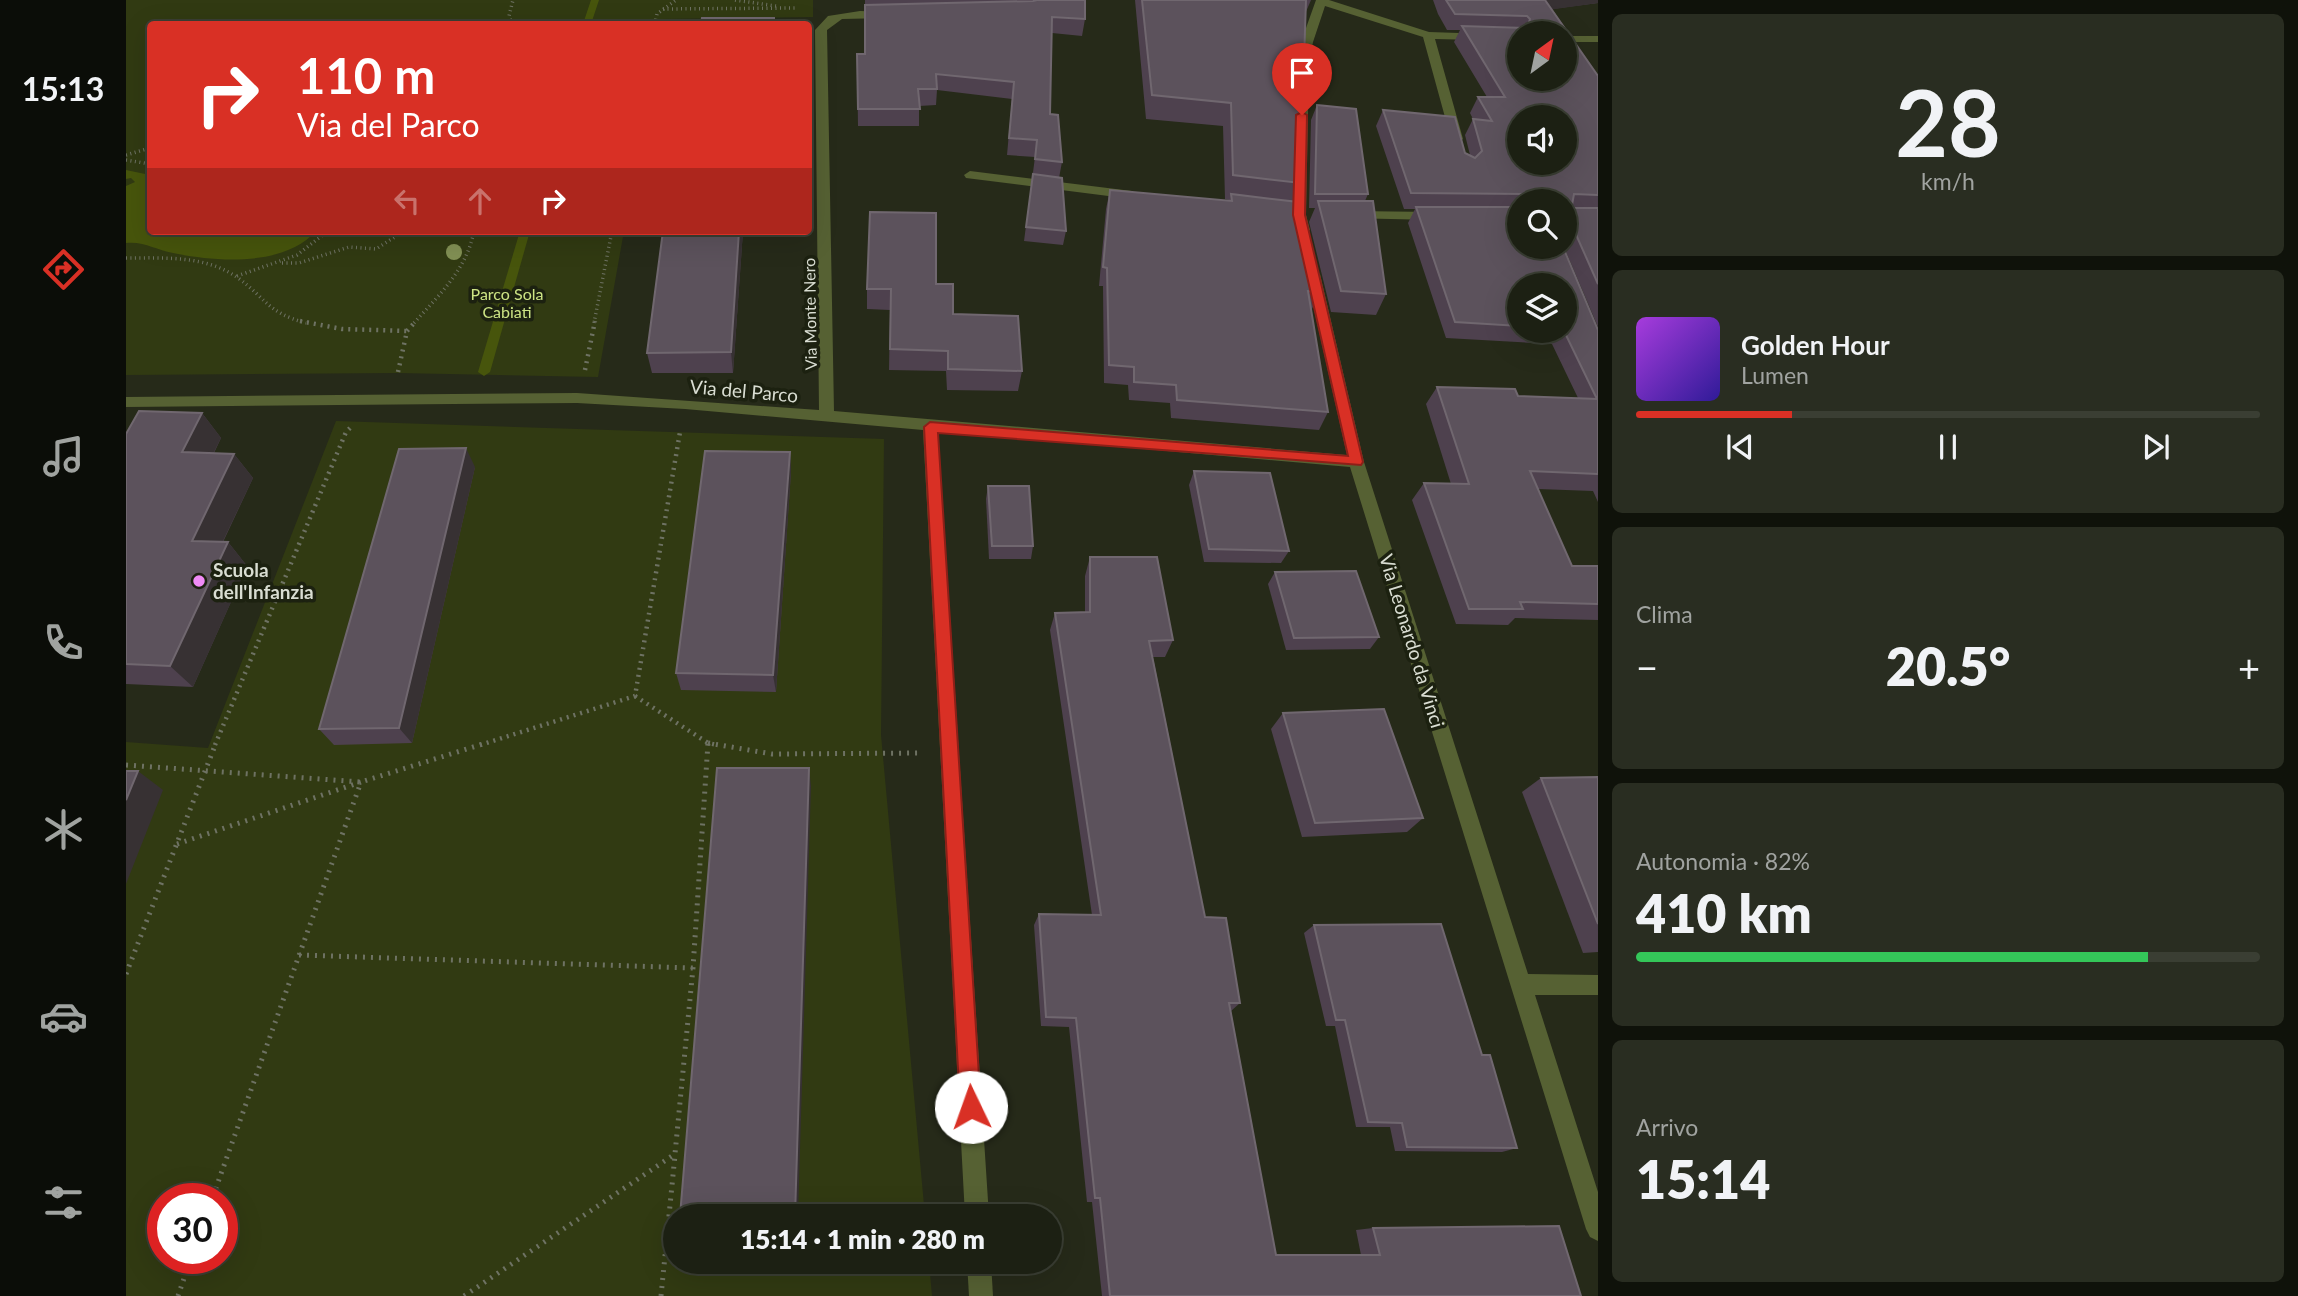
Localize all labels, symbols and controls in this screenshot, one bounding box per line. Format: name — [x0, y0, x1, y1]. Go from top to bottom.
north arrow — [1507, 21, 1577, 91]
map controls — [1507, 21, 1577, 343]
pin — [1272, 43, 1332, 115]
text: 110 m — [297, 46, 435, 104]
icon: right — [182, 49, 273, 140]
icon: arrive — [1283, 54, 1321, 92]
text: 28 — [1895, 67, 2001, 176]
text: 15:13 — [22, 69, 104, 108]
text: Via del Parco — [297, 105, 480, 144]
button: sound — [1507, 105, 1577, 175]
text: km/h — [1921, 167, 1975, 195]
icon: left — [388, 182, 426, 220]
icon: ahead — [461, 182, 499, 220]
icon: right — [534, 182, 572, 220]
button: search — [1507, 189, 1577, 259]
icon: directions — [39, 245, 88, 294]
street label: Via Monte Nero — [799, 258, 820, 370]
button: layers — [1507, 273, 1577, 343]
park label: Parco Sola Cabiati — [471, 284, 543, 321]
text: Golden Hour — [1741, 329, 1890, 361]
text: Lumen — [1741, 361, 1809, 389]
street label: Via del Parco — [689, 374, 799, 407]
icon: previous — [1721, 428, 1759, 466]
icon: pause — [1929, 428, 1967, 466]
icon: next — [2137, 428, 2175, 466]
icon: music — [39, 432, 88, 481]
street label: Via Leonardo da Vinci — [1375, 551, 1450, 730]
place label: Scuola dell'Infanzia — [213, 558, 314, 603]
marker: Scuola dell'Infanzia — [191, 573, 207, 589]
text: Clima — [1636, 600, 1693, 628]
icon: phone — [39, 618, 88, 667]
text: 20.5° — [1886, 635, 2010, 697]
text: − — [1636, 644, 1658, 690]
text: + — [2238, 644, 2260, 690]
icon: climate — [39, 805, 88, 854]
text: Autonomia · 82% — [1636, 847, 1810, 875]
text: 410 km — [1636, 882, 1812, 944]
icon: car — [39, 992, 88, 1041]
position arrow — [934, 1070, 1008, 1144]
text: Arrivo — [1636, 1113, 1698, 1141]
text: 15:14 — [1636, 1148, 1770, 1210]
icon: filters — [39, 1178, 88, 1227]
speed limit sign: 30 — [147, 1183, 238, 1274]
text: 15:14 · 1 min · 280 m — [740, 1223, 985, 1255]

